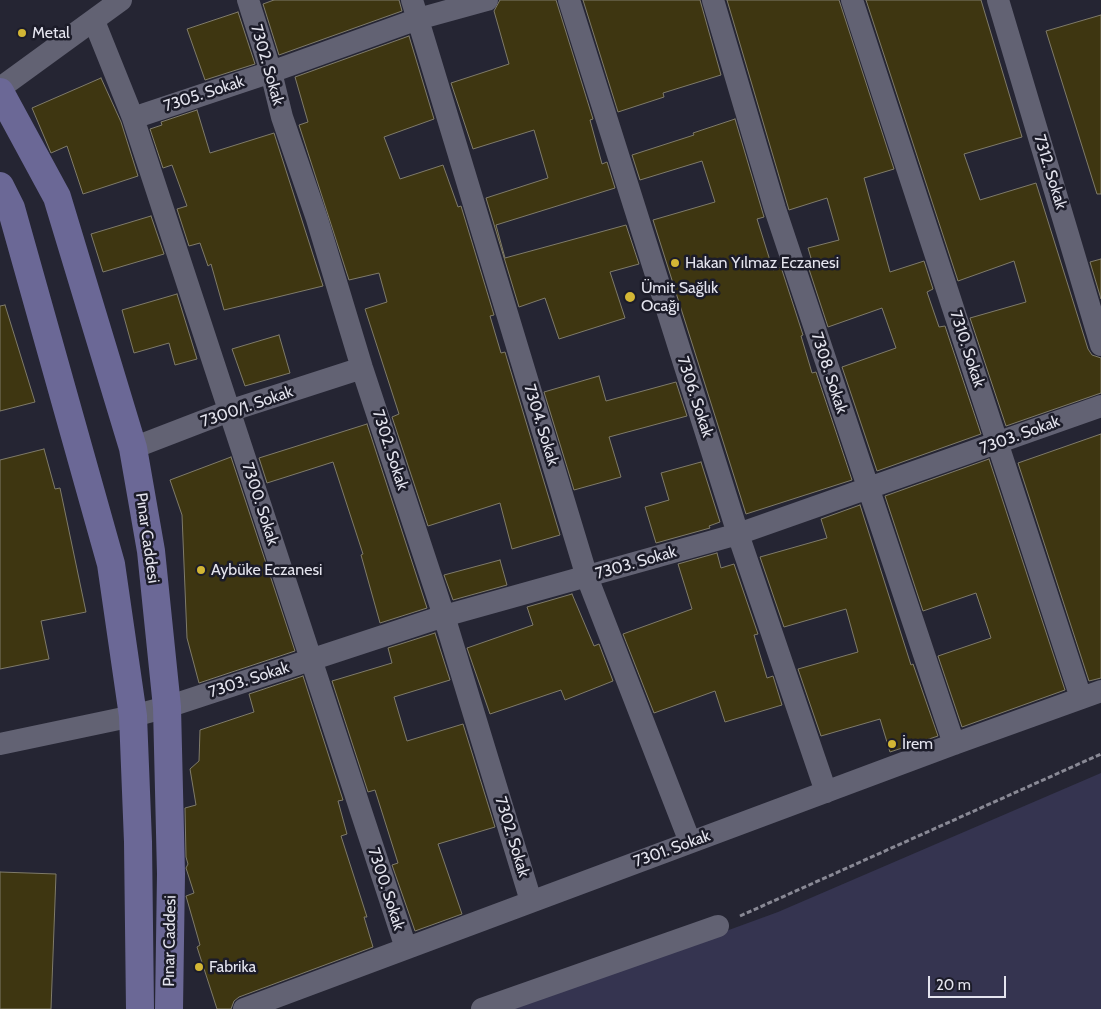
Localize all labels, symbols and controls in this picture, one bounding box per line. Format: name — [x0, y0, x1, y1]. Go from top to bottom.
street label: 7302. Sokak — [246, 22, 288, 108]
place label: Metal — [32, 23, 70, 43]
marker: Metal — [16, 27, 28, 39]
street label: 7305. Sokak — [161, 72, 247, 116]
street label: 7312. Sokak — [1030, 132, 1070, 212]
place label: Hakan Yılmaz Eczanesi — [685, 253, 839, 273]
marker: Hakan Yılmaz Eczanesi — [669, 257, 681, 269]
place label: Ümit Sağlık Ocağı — [641, 278, 718, 316]
marker: Ümit Sağlık Ocağı — [623, 290, 637, 304]
street label: 7310. Sokak — [946, 308, 988, 390]
street label: 7308. Sokak — [807, 330, 851, 416]
street label: 7306. Sokak — [673, 354, 717, 440]
street label: 7300/1. Sokak — [198, 382, 296, 432]
street label: 7304. Sokak — [520, 382, 562, 468]
street label: 7302. Sokak — [368, 407, 412, 493]
street label: 7303. Sokak — [977, 412, 1063, 458]
street label: 7300. Sokak — [238, 460, 282, 548]
street label: Pınar Caddesi — [131, 491, 163, 585]
street label: 7303. Sokak — [593, 542, 679, 584]
place label: Aybüke Eczanesi — [211, 560, 322, 580]
marker: Aybüke Eczanesi — [195, 564, 207, 576]
street label: 7303. Sokak — [206, 658, 292, 702]
place label: İrem — [902, 734, 933, 754]
marker: İrem — [886, 738, 898, 750]
street label: 7302. Sokak — [491, 794, 533, 880]
street label: 7301. Sokak — [631, 826, 713, 872]
street label: 7300. Sokak — [364, 845, 408, 933]
street label: Pınar Caddesi — [160, 895, 180, 987]
place label: Fabrika — [209, 957, 256, 977]
marker: Fabrika — [193, 961, 205, 973]
scale bar — [931, 966, 1008, 998]
text: 20 m — [936, 976, 971, 994]

